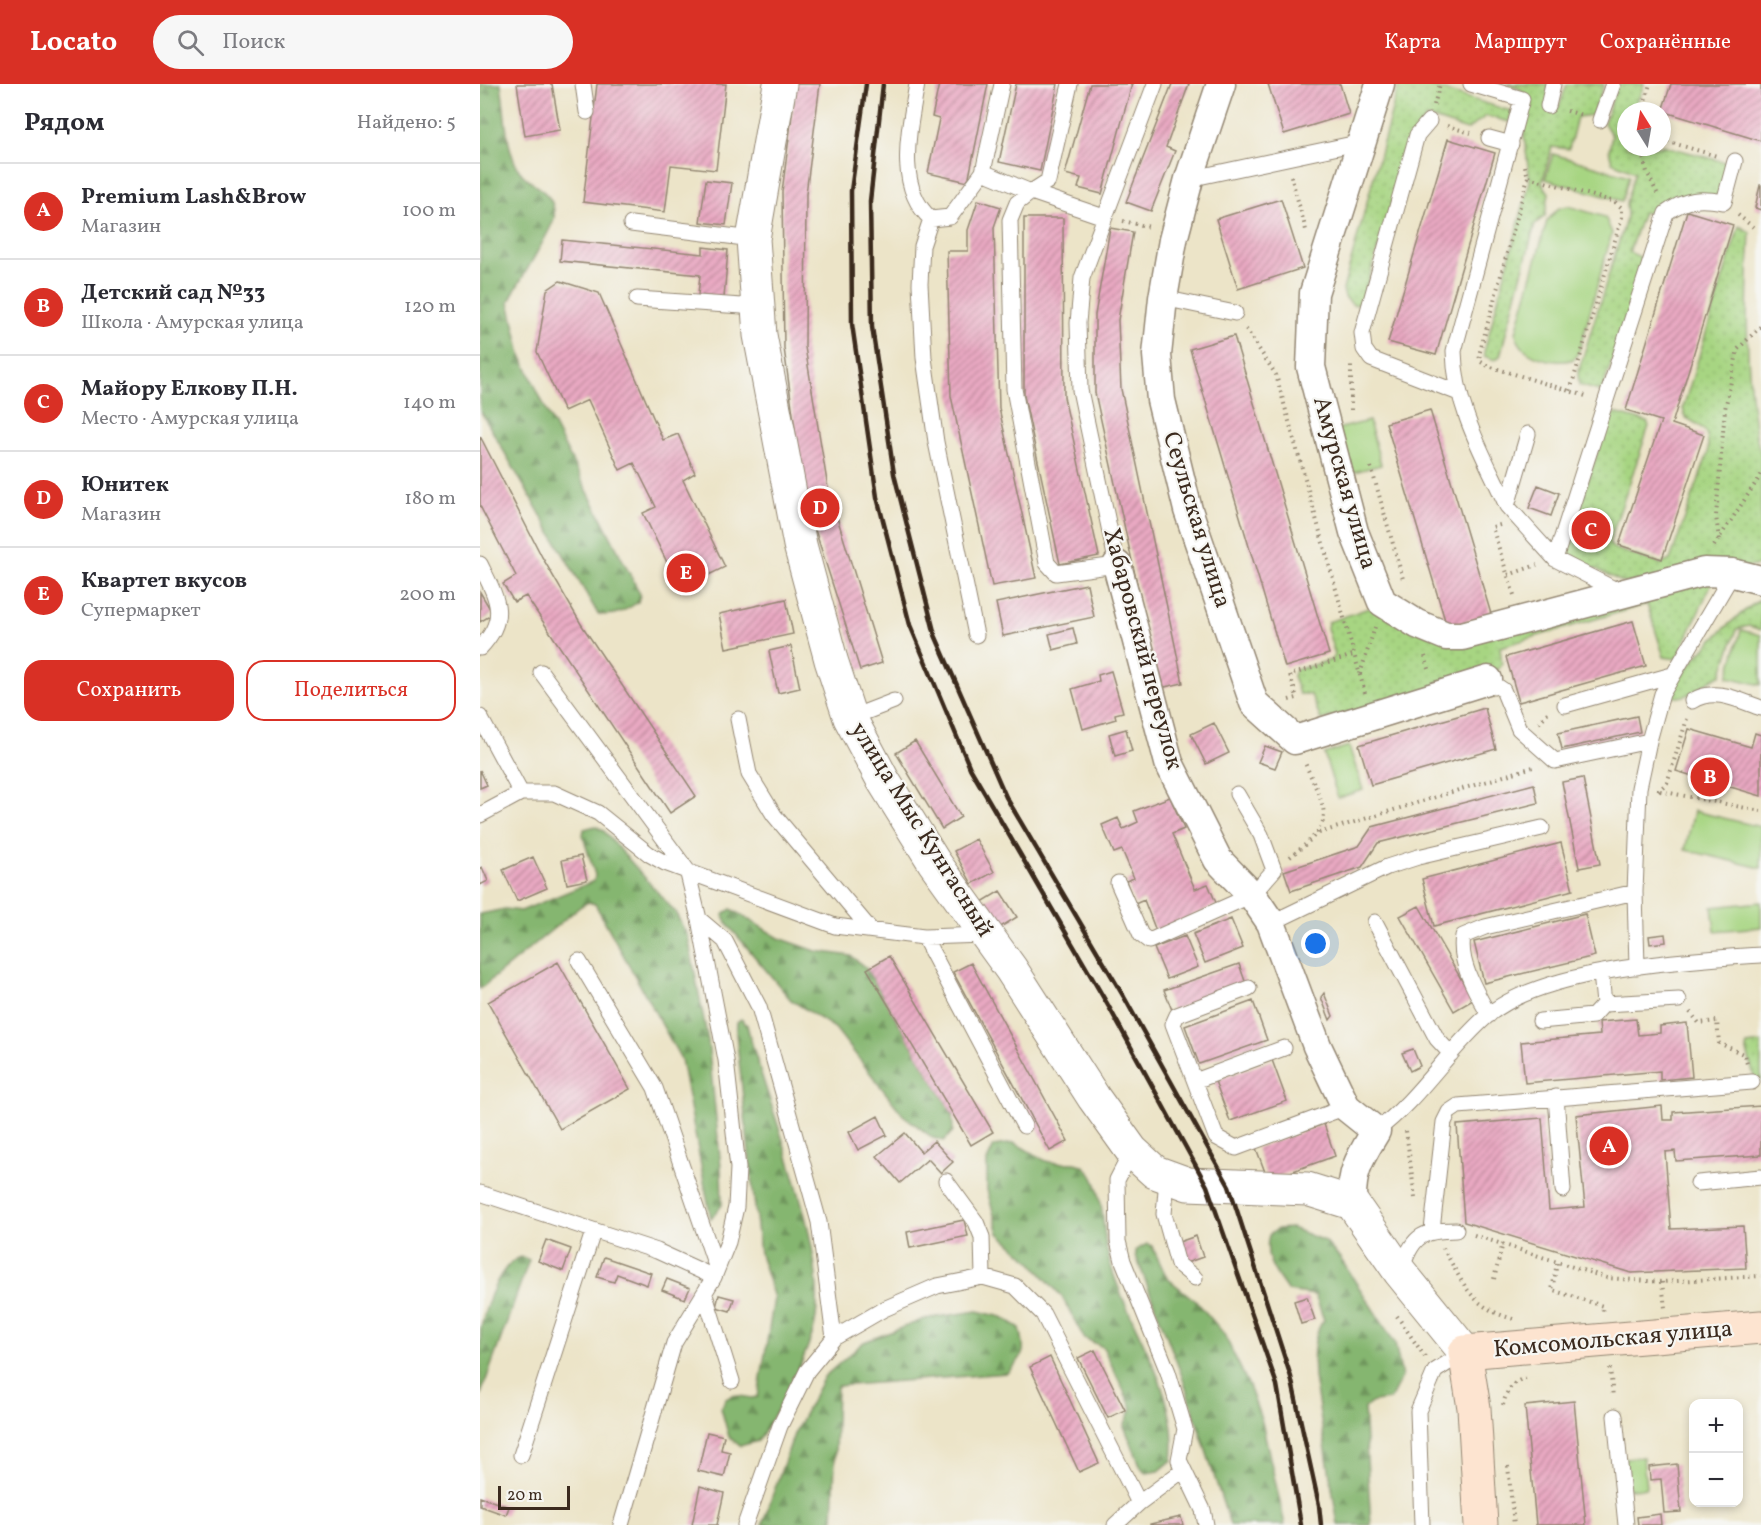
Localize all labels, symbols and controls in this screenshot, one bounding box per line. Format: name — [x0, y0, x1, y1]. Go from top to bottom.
search box — [153, 15, 573, 69]
text: Locato — [30, 23, 117, 62]
icon: search — [174, 26, 207, 59]
text: Поиск — [222, 27, 285, 58]
text: Карта — [1384, 28, 1441, 57]
text: Маршрут — [1474, 28, 1567, 57]
text: Сохранённые — [1600, 28, 1731, 57]
north arrow — [1617, 102, 1671, 156]
text: Рядом — [24, 105, 104, 141]
text: Найдено: 5 — [357, 109, 456, 137]
text: Premium Lash&Brow — [81, 182, 306, 213]
text: A — [36, 197, 51, 225]
text: 100 m — [402, 197, 456, 225]
text: Магазин — [81, 213, 161, 241]
text: Детский сад №33 — [81, 278, 265, 309]
text: B — [37, 293, 50, 321]
text: 120 m — [404, 293, 456, 321]
text: Школа · Амурская улица — [81, 309, 304, 337]
text: Майору Елкову П.Н. — [81, 374, 298, 405]
text: C — [37, 389, 50, 417]
text: 140 m — [403, 389, 456, 417]
street label: Амурская улица — [1303, 393, 1385, 573]
text: Место · Амурская улица — [81, 405, 299, 433]
street label: Сеульская улица — [1153, 428, 1239, 612]
text: Юнитек — [81, 470, 169, 501]
text: D — [36, 485, 51, 513]
text: 180 m — [404, 485, 456, 513]
pin: D — [800, 486, 840, 530]
text: Магазин — [81, 501, 161, 529]
pin: C — [1572, 508, 1610, 552]
street label: Хабаровский переулок — [1093, 524, 1191, 774]
pin: E — [666, 550, 706, 596]
text: Квартет вкусов — [81, 566, 247, 597]
text: E — [37, 581, 50, 609]
text: 200 m — [399, 581, 456, 609]
text: Супермаркет — [81, 597, 201, 625]
button: Сохранить — [24, 660, 234, 721]
button: Поделиться — [246, 660, 456, 721]
street label: улица Мыс Кунгасный — [841, 716, 1001, 944]
pin: B — [1690, 754, 1730, 800]
your location — [1301, 929, 1330, 958]
pin: A — [1590, 1124, 1628, 1168]
street label: Комсомольская улица — [1492, 1313, 1734, 1367]
map controls — [1689, 1399, 1743, 1507]
button: + — [1689, 1399, 1743, 1453]
button: − — [1689, 1453, 1743, 1507]
scale bar — [498, 1483, 570, 1510]
text: 20 m — [507, 1485, 542, 1507]

